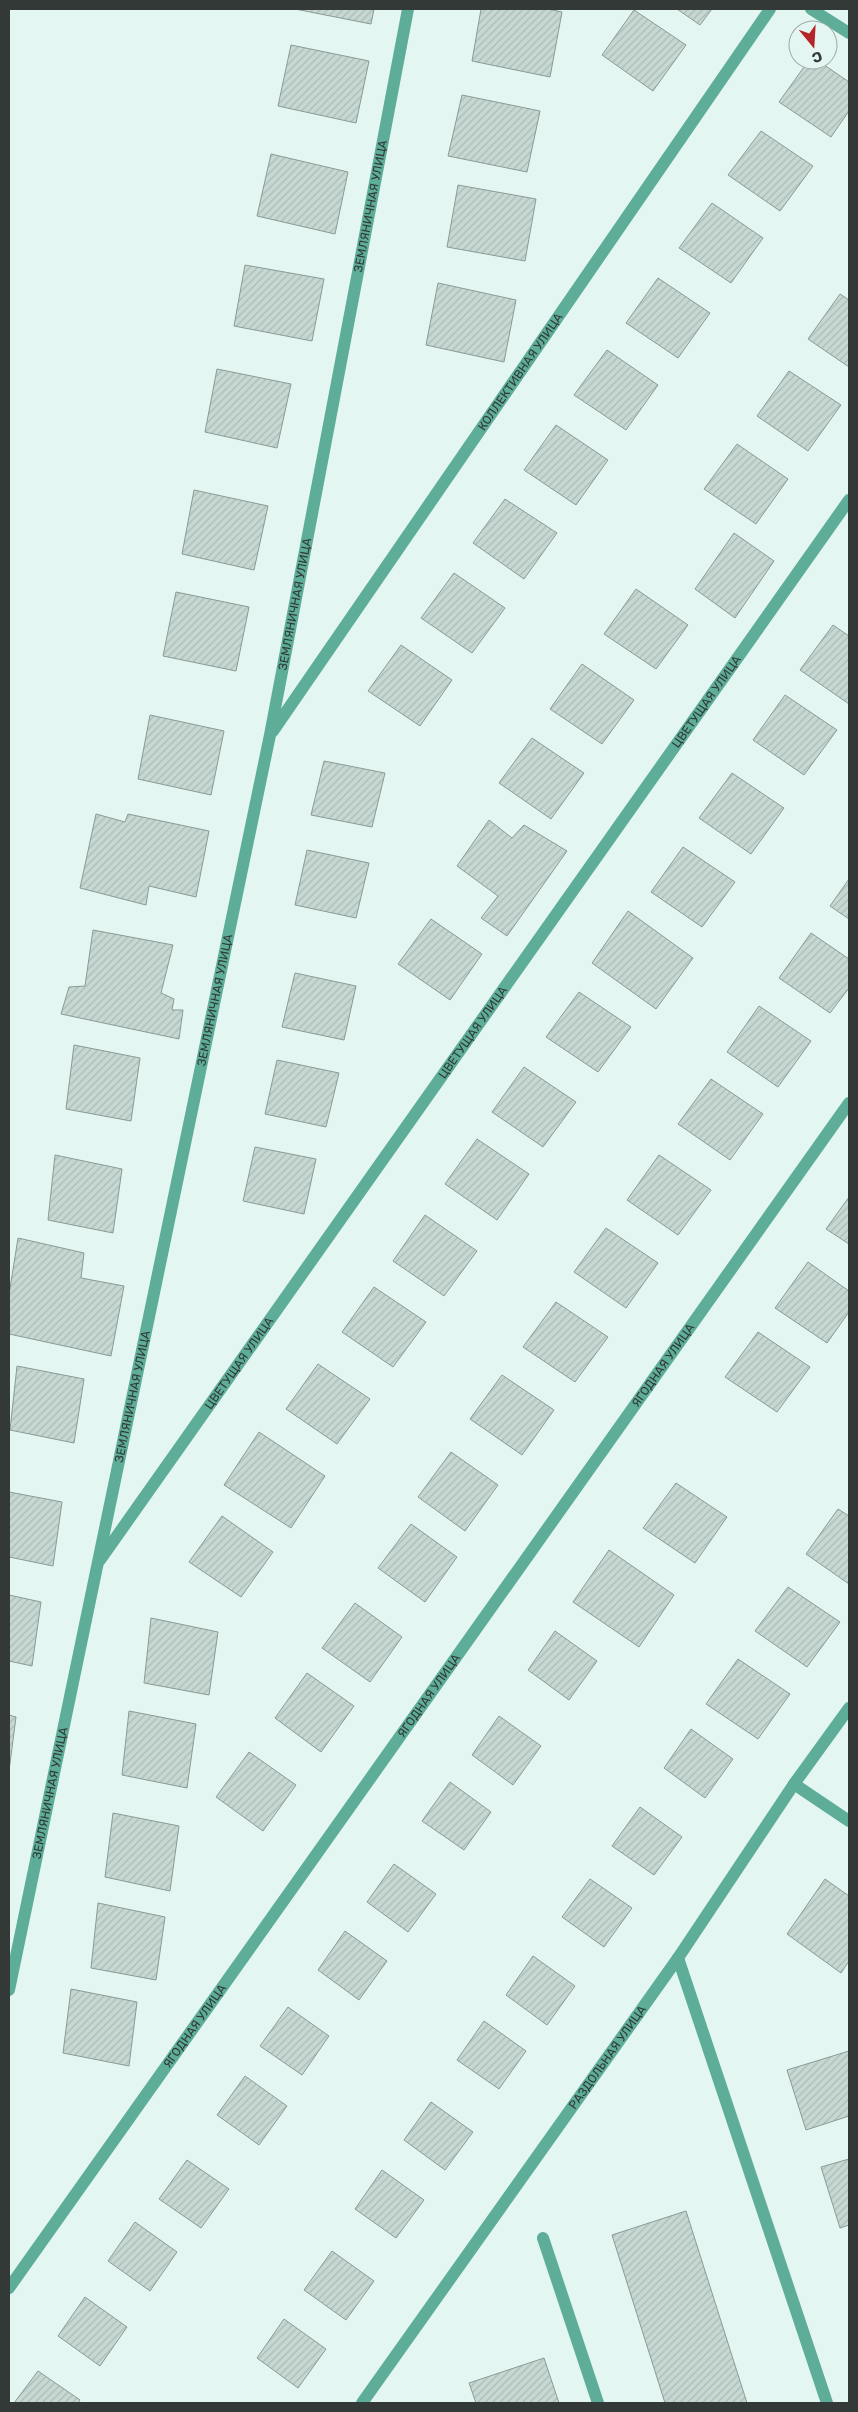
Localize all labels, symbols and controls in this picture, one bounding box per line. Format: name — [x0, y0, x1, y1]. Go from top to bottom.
north arrow — [788, 20, 838, 70]
text: С — [809, 47, 824, 67]
street label: ЗЕМЛЯНИЧНАЯ УЛИЦА — [351, 139, 390, 274]
street label: КОЛЛЕКТИВНАЯ УЛИЦА — [475, 310, 566, 433]
street label: ЗЕМЛЯНИЧНАЯ УЛИЦА — [275, 537, 314, 672]
street label: ЦВЕТУЩАЯ УЛИЦА — [669, 653, 744, 751]
street label: ЗЕМЛЯНИЧНАЯ УЛИЦА — [194, 933, 235, 1067]
street label: ЦВЕТУЩАЯ УЛИЦА — [435, 984, 510, 1081]
street label: ЦВЕТУЩАЯ УЛИЦА — [202, 1314, 276, 1412]
street label: ЯГОДНАЯ УЛИЦА — [629, 1321, 697, 1410]
street label: ЗЕМЛЯНИЧНАЯ УЛИЦА — [112, 1329, 153, 1464]
street label: ЯГОДНАЯ УЛИЦА — [394, 1651, 463, 1740]
street label: ЗЕМЛЯНИЧНАЯ УЛИЦА — [29, 1726, 70, 1860]
street label: ЯГОДНАЯ УЛИЦА — [160, 1982, 229, 2071]
street label: РАЗДОЛЬНАЯ УЛИЦА — [566, 2003, 649, 2112]

